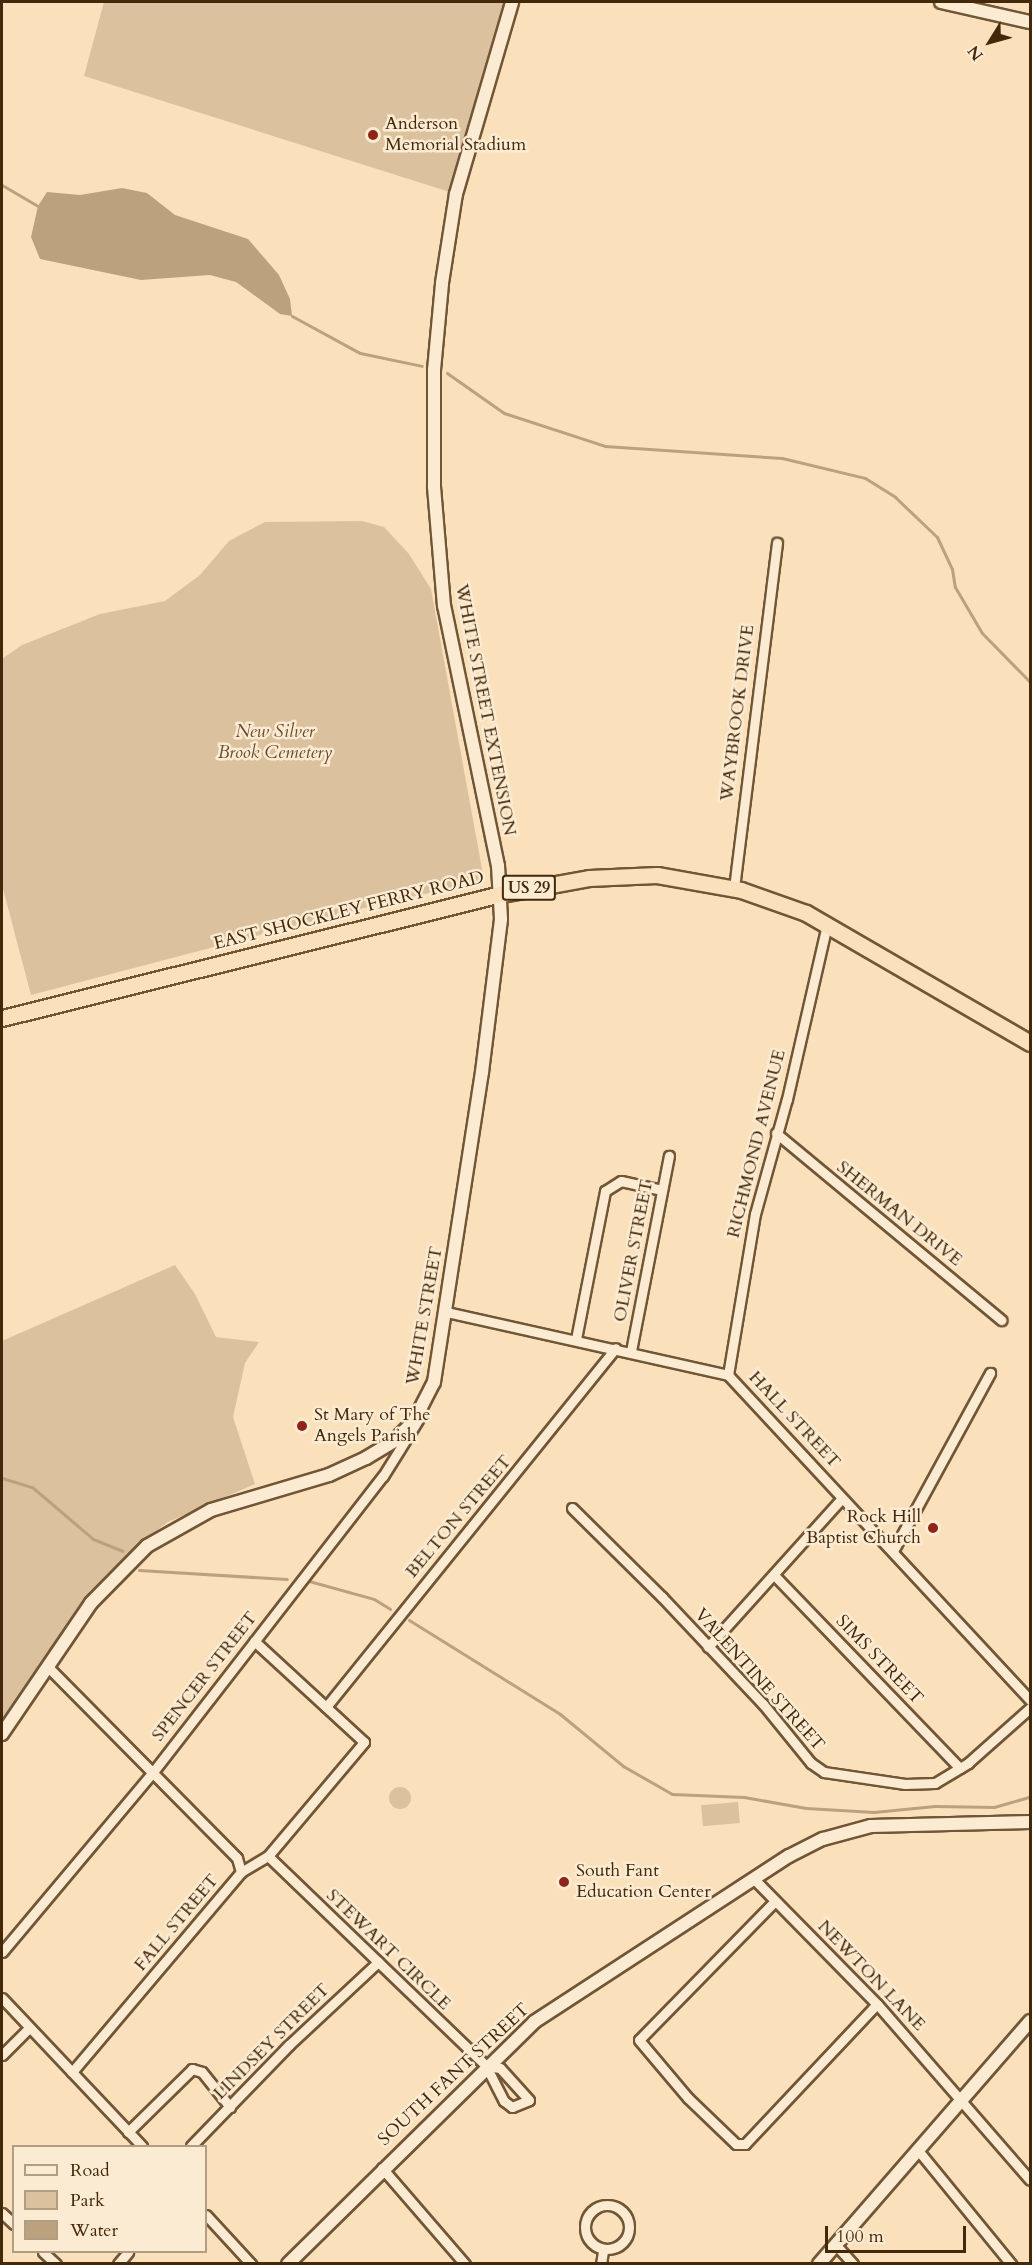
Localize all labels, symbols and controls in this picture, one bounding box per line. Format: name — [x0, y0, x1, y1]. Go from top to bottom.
north arrow — [960, 12, 1020, 72]
text: N — [963, 41, 989, 65]
place label: Anderson Memorial Stadium — [385, 114, 526, 156]
marker: Anderson Memorial Stadium — [366, 128, 380, 142]
street label: WHITE STREET EXTENSION — [450, 582, 520, 838]
street label: WAYBROOK DRIVE — [716, 623, 760, 803]
park label: New Silver Brook Cemetery — [218, 722, 332, 764]
street label: EAST SHOCKLEY FERRY ROAD — [212, 867, 486, 955]
road number: US 29 — [500, 875, 558, 901]
street label: RICHMOND AVENUE — [723, 1048, 791, 1240]
street label: SHERMAN DRIVE — [832, 1157, 966, 1271]
street label: OLIVER STREET — [610, 1178, 658, 1324]
street label: WHITE STREET — [402, 1245, 448, 1387]
street label: HALL STREET — [744, 1367, 844, 1473]
place label: St Mary of The Angels Parish — [314, 1405, 430, 1448]
marker: St Mary of The Angels Parish — [295, 1419, 309, 1433]
street label: BELTON STREET — [401, 1451, 517, 1583]
place label: Rock Hill Baptist Church — [806, 1507, 921, 1550]
marker: Rock Hill Baptist Church — [926, 1521, 940, 1535]
street label: VALENTINE STREET — [689, 1604, 829, 1756]
street label: SPENCER STREET — [148, 1608, 262, 1746]
street label: SIMS STREET — [831, 1611, 927, 1709]
place label: South Fant Education Center — [576, 1861, 711, 1904]
street label: FALL STREET — [130, 1870, 224, 1976]
marker: South Fant Education Center — [557, 1875, 571, 1889]
street label: STEWART CIRCLE — [321, 1885, 455, 2015]
street label: NEWTON LANE — [813, 1916, 929, 2036]
street label: LINDSEY STREET — [209, 1979, 335, 2105]
street label: SOUTH FANT STREET — [374, 1999, 534, 2151]
legend — [12, 2145, 207, 2253]
text: Road — [70, 2158, 110, 2183]
text: Park — [70, 2188, 105, 2213]
scale bar — [828, 2214, 969, 2252]
text: Water — [70, 2218, 118, 2243]
text: 100 m — [836, 2224, 884, 2249]

